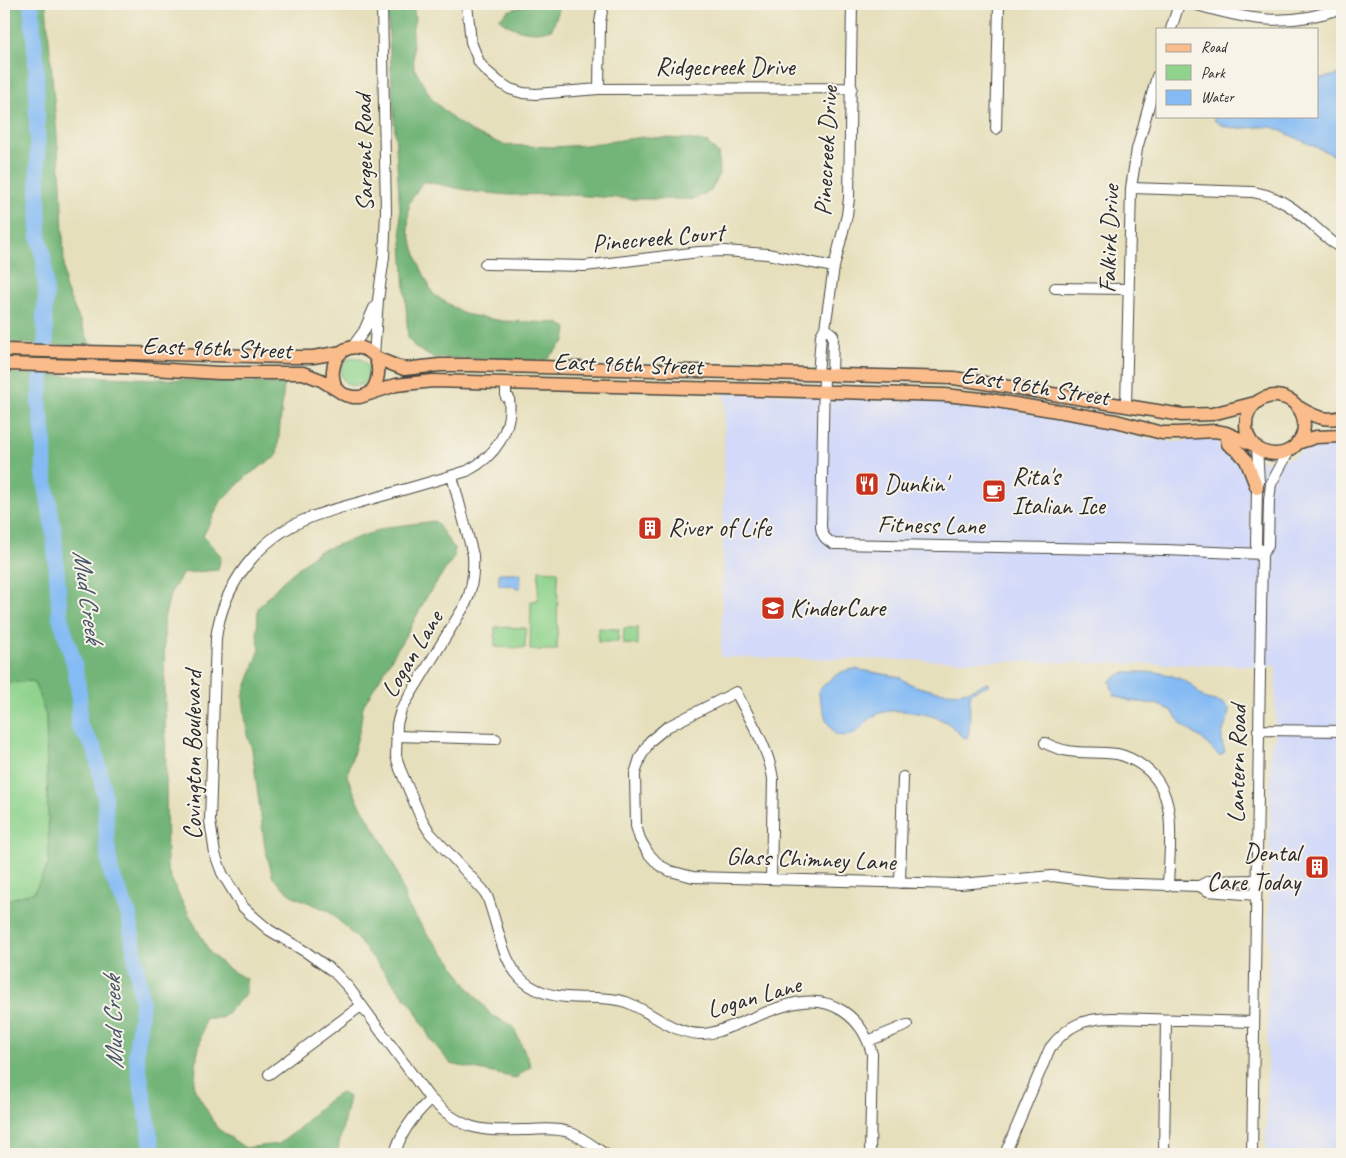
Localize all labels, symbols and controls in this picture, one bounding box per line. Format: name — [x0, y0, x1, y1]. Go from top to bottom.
legend — [1156, 28, 1318, 118]
text: Road — [1201, 38, 1228, 57]
street label: Ridgecreek Drive — [655, 51, 796, 83]
text: Park — [1201, 64, 1226, 83]
street label: Pinecreek Drive — [807, 84, 845, 217]
text: Water — [1201, 88, 1235, 107]
street label: Sargent Road — [347, 90, 381, 212]
street label: Falkirk Drive — [1091, 182, 1127, 294]
street label: Pinecreek Court — [591, 216, 729, 260]
street label: East 96th Street — [142, 329, 295, 367]
street label: East 96th Street — [553, 345, 706, 383]
street label: East 96th Street — [959, 359, 1114, 414]
place label: Rita's Italian Ice — [1012, 461, 1107, 522]
place label: Dunkin' — [884, 468, 952, 500]
restaurant icon: Dunkin' — [854, 471, 880, 497]
cafe icon: Rita's Italian Ice — [981, 478, 1007, 504]
street label: Fitness Lane — [877, 508, 987, 542]
place label: River of Life — [668, 512, 773, 544]
building icon: River of Life — [637, 515, 663, 541]
water label: Mud Creek — [65, 548, 112, 650]
place label: KinderCare — [790, 592, 887, 624]
school or university icon: KinderCare — [760, 595, 786, 621]
street label: Logan Lane — [374, 603, 451, 703]
street label: Covington Boulevard — [177, 667, 209, 840]
street label: Lantern Road — [1220, 700, 1254, 823]
place label: Dental Care Today — [1207, 837, 1305, 898]
street label: Glass Chimney Lane — [726, 840, 898, 878]
building icon: Dental Care Today — [1304, 854, 1330, 880]
street label: Logan Lane — [703, 968, 806, 1026]
water label: Mud Creek — [95, 971, 131, 1070]

